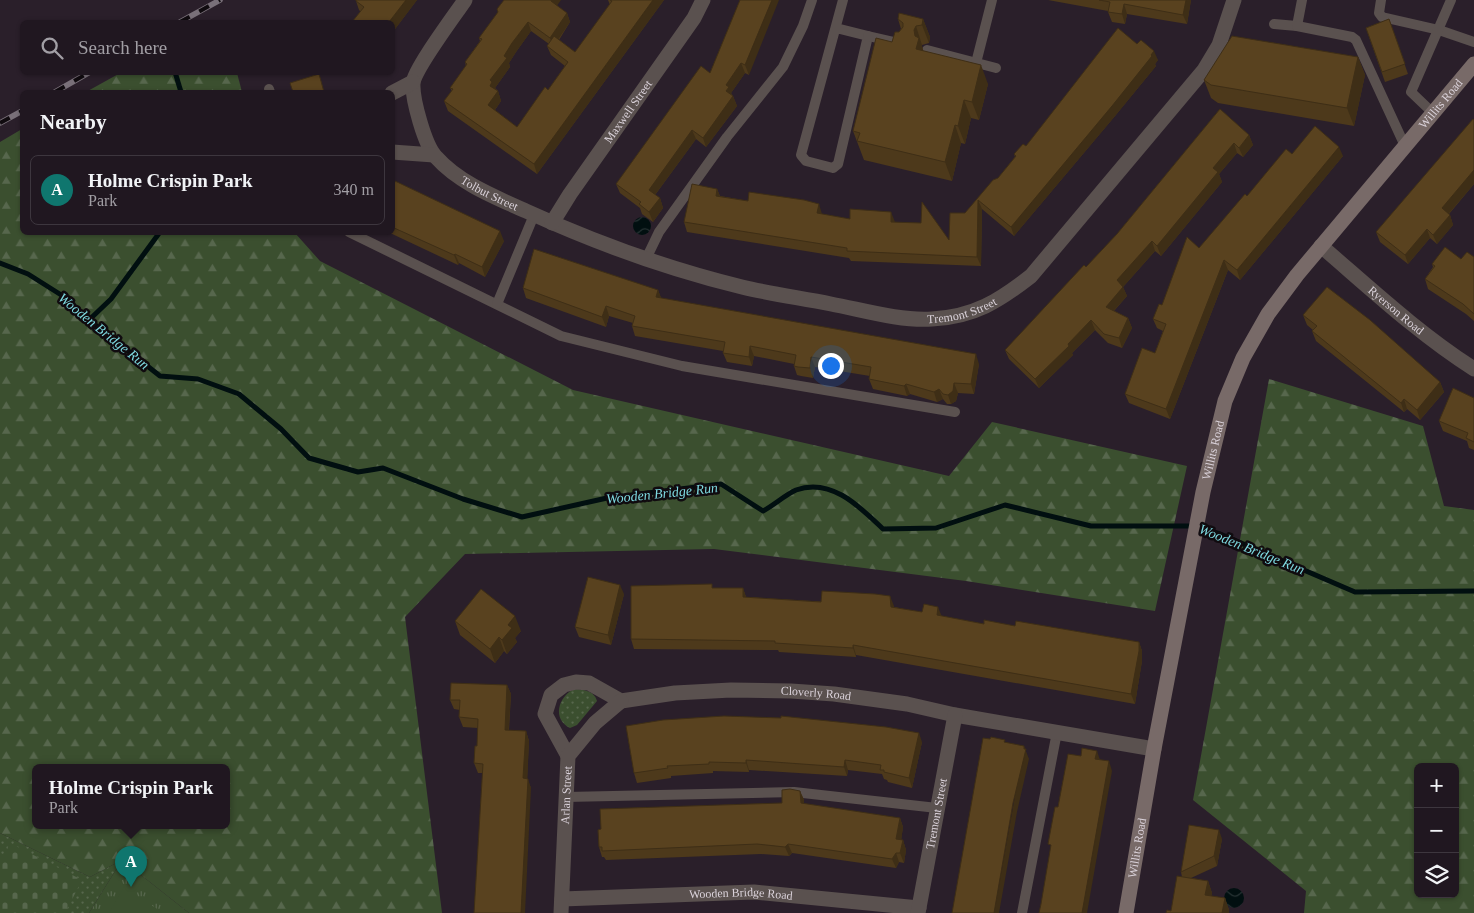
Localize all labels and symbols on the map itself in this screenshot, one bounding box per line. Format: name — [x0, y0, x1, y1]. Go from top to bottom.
street label: Willits Road — [1416, 76, 1466, 131]
street label: Maxwell Street — [601, 77, 655, 146]
street label: Tolbut Street — [458, 173, 521, 214]
street label: Ryerson Road — [1365, 283, 1427, 338]
water label: Wooden Bridge Run — [55, 290, 152, 373]
street label: Tremont Street — [927, 294, 1000, 326]
your location — [818, 353, 844, 379]
street label: Willits Road — [1199, 419, 1227, 481]
water label: Wooden Bridge Run — [605, 480, 719, 507]
water label: Wooden Bridge Run — [1197, 521, 1307, 577]
street label: Cloverly Road — [781, 684, 852, 703]
street label: Arlan Street — [558, 765, 575, 825]
street label: Tremont Street — [923, 776, 950, 850]
street label: Willits Road — [1125, 817, 1149, 879]
pin: A — [115, 846, 147, 887]
street label: Wooden Bridge Road — [689, 885, 793, 903]

